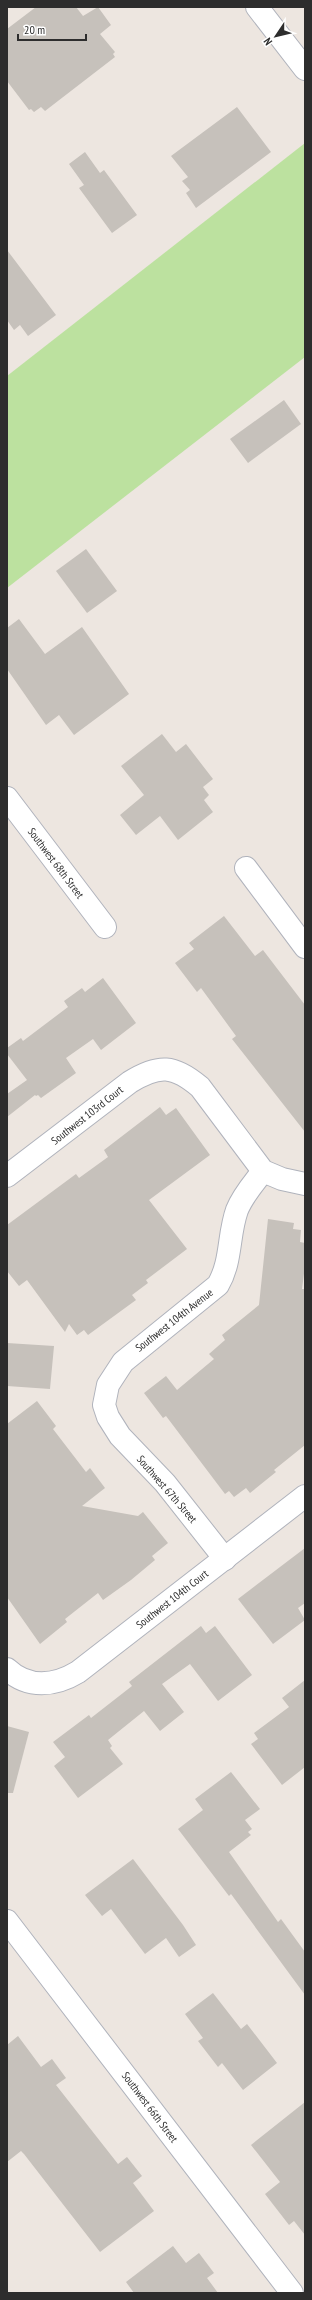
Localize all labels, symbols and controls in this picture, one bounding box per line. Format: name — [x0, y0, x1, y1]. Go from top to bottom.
scale bar — [18, 16, 86, 42]
north arrow — [256, 16, 296, 56]
text: 20 m — [24, 22, 45, 37]
text: N — [260, 35, 275, 48]
street label: Southwest 68th Street — [25, 825, 87, 901]
street label: Southwest 103rd Court — [48, 1083, 126, 1147]
street label: Southwest 104th Avenue — [132, 1285, 216, 1355]
street label: Southwest 67th Street — [134, 1452, 200, 1526]
street label: Southwest 104th Court — [133, 1566, 211, 1632]
street label: Southwest 66th Street — [119, 2069, 181, 2145]

